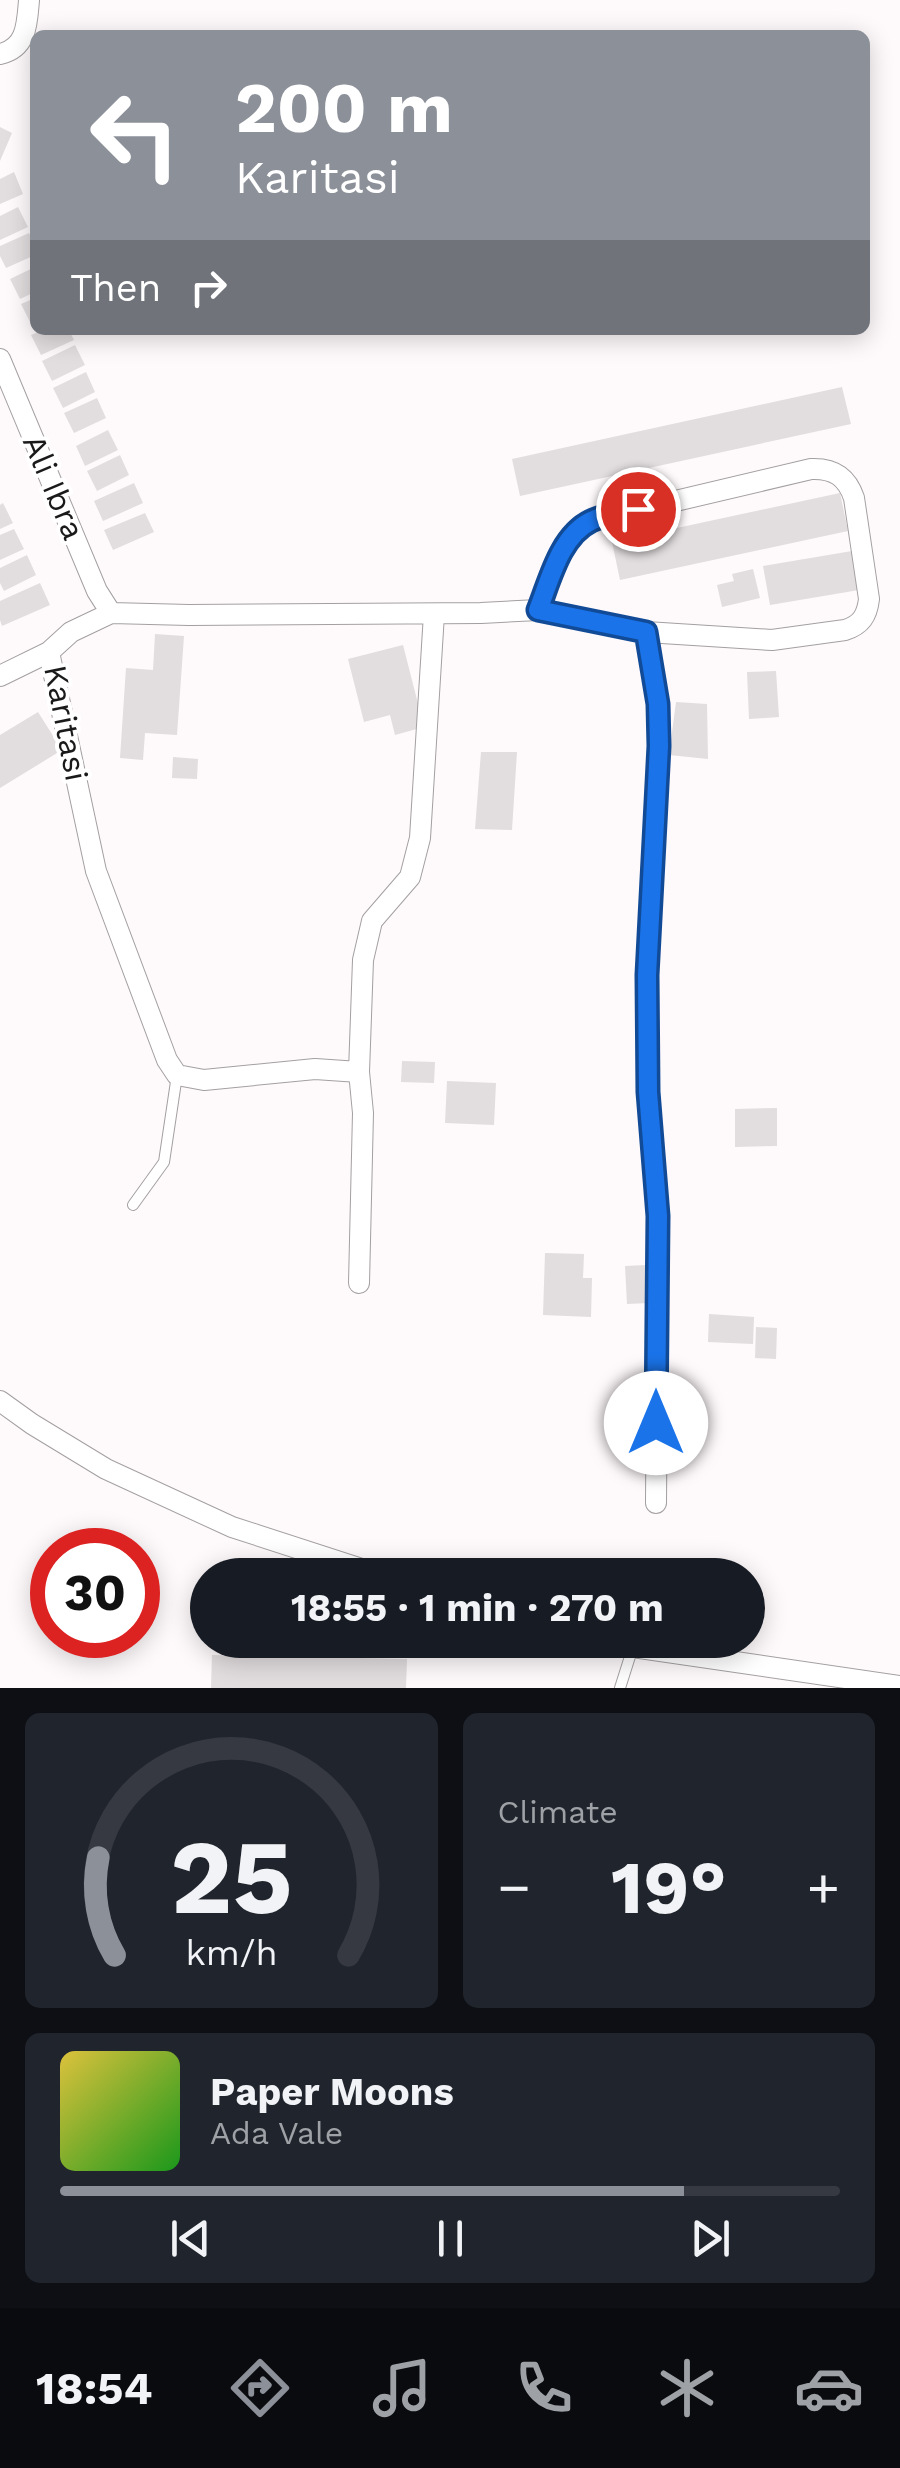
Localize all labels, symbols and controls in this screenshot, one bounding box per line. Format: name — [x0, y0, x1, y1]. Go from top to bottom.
text: 200 m — [235, 67, 453, 149]
icon: left — [70, 70, 200, 200]
text: Karitasi — [235, 151, 400, 204]
icon: right — [181, 260, 236, 315]
text: Then — [70, 266, 161, 310]
street label: Ali Ibra — [15, 429, 93, 545]
pin — [596, 467, 681, 552]
icon: arrive — [611, 482, 666, 537]
street label: Karitasi — [36, 662, 96, 784]
position arrow — [604, 1371, 708, 1475]
speed limit sign: 30 — [30, 1528, 160, 1658]
text: 18:55 · 1 min · 270 m — [291, 1586, 664, 1630]
text: Climate — [498, 1793, 618, 1831]
text: 25 — [170, 1816, 293, 1938]
text: 19° — [611, 1843, 727, 1931]
text: − — [498, 1855, 531, 1919]
text: + — [807, 1855, 840, 1919]
text: km/h — [185, 1932, 277, 1974]
text: Paper Moons — [210, 2070, 454, 2114]
text: Ada Vale — [210, 2114, 343, 2152]
icon: previous — [163, 2211, 218, 2266]
icon: pause — [423, 2211, 478, 2266]
icon: next — [683, 2211, 738, 2266]
icon: directions — [225, 2353, 295, 2423]
icon: music — [367, 2353, 437, 2423]
icon: phone — [509, 2353, 579, 2423]
icon: climate — [652, 2353, 722, 2423]
icon: car — [794, 2353, 864, 2423]
text: 18:54 — [36, 2362, 153, 2415]

